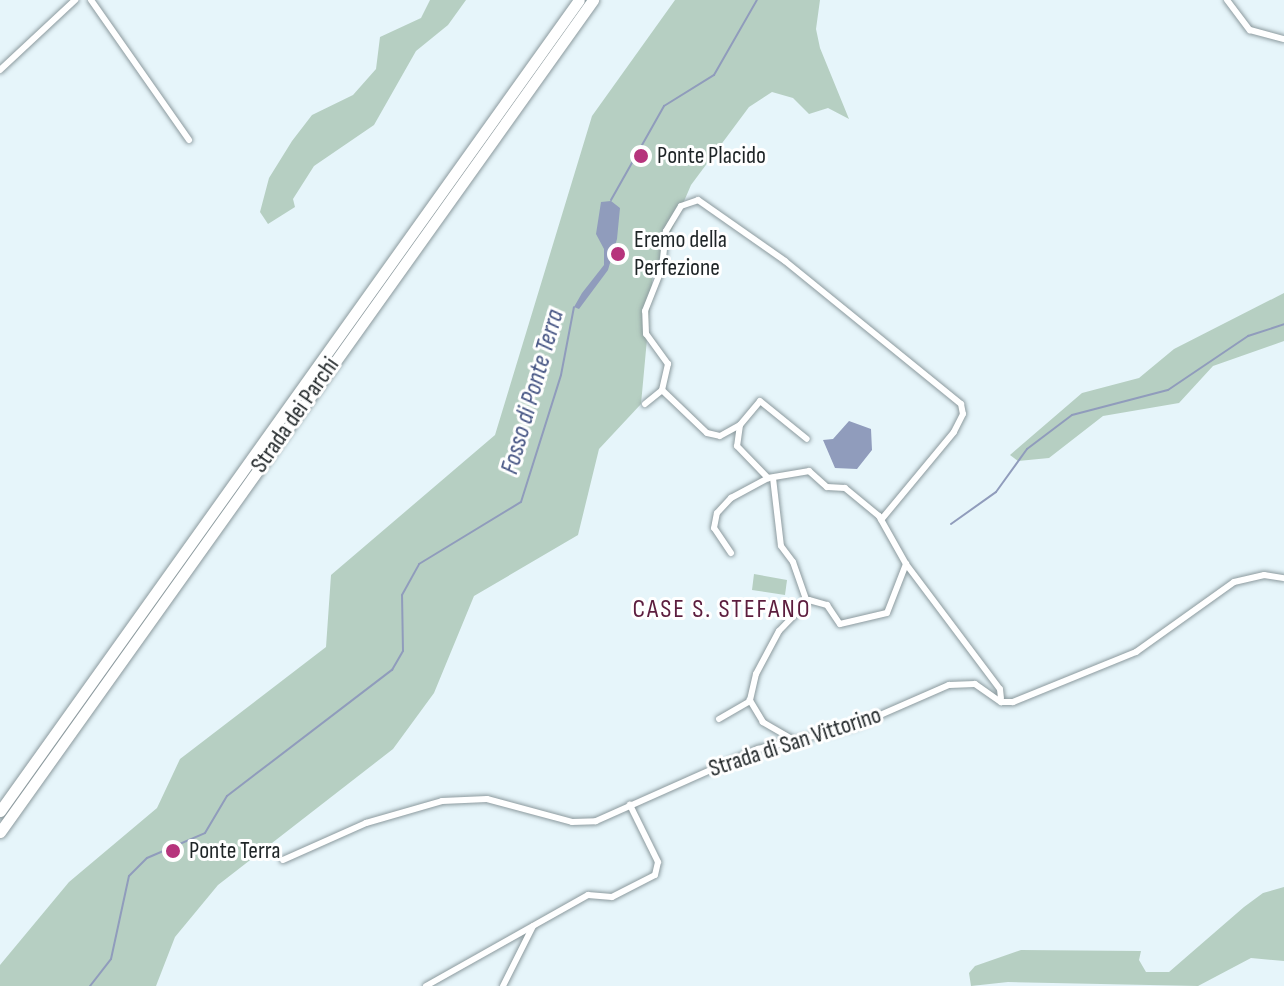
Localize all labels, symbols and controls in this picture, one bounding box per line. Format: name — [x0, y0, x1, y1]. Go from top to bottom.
place label: Ponte Placido — [657, 142, 766, 170]
marker: Ponte Placido — [632, 147, 650, 165]
place label: Eremo della Perfezione — [634, 226, 727, 282]
marker: Eremo della Perfezione — [609, 245, 627, 263]
water label: Fosso di Ponte Terra — [495, 306, 571, 478]
street label: Strada dei Parchi — [245, 352, 345, 478]
district label: CASE S. STEFANO — [632, 594, 812, 626]
street label: Strada di San Vittorino — [705, 701, 885, 783]
place label: Ponte Terra — [189, 837, 281, 865]
marker: Ponte Terra — [164, 842, 182, 860]

